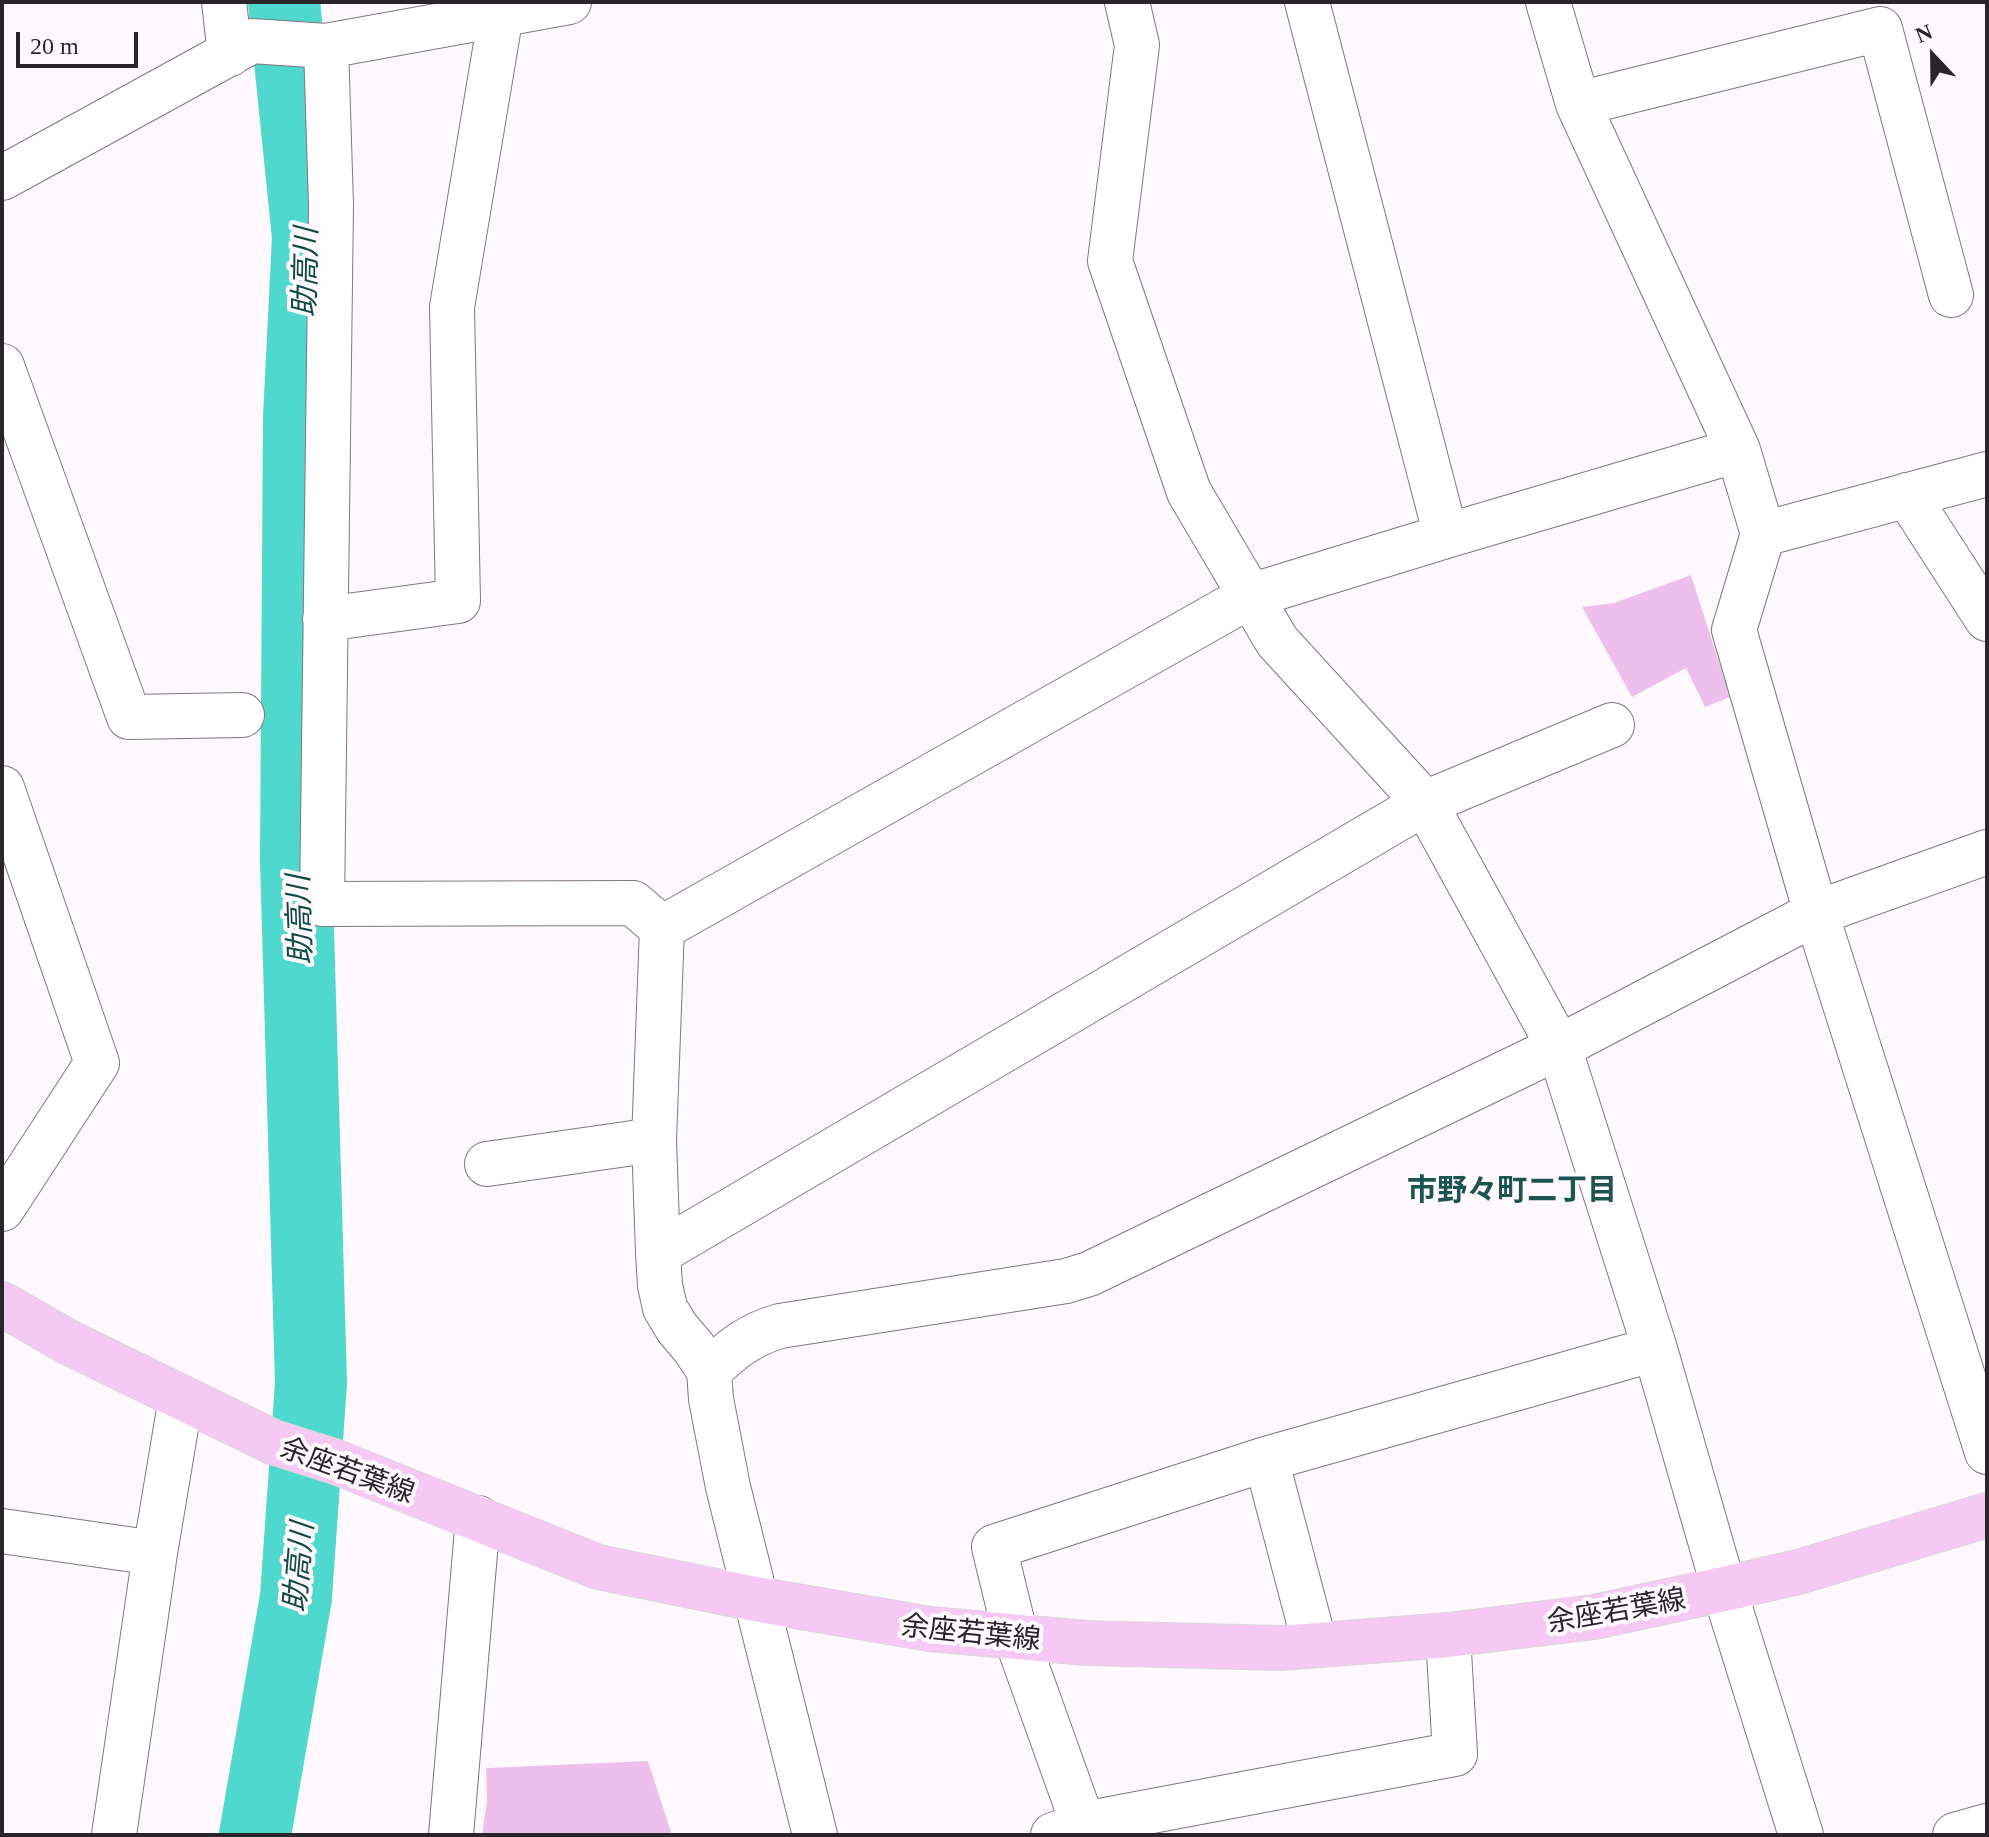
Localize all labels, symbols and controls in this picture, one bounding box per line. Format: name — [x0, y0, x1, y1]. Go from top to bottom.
scale bar — [20, 16, 142, 66]
north arrow — [1893, 16, 1973, 96]
text: N — [1912, 19, 1936, 48]
text: 20 m — [30, 33, 79, 59]
water label: 助高川 — [285, 227, 323, 317]
water label: 助高川 — [278, 874, 318, 966]
district label: 市野々町二丁目 — [1407, 1171, 1617, 1207]
street label: 余座若葉線 — [276, 1429, 420, 1509]
water label: 助高川 — [275, 1521, 319, 1613]
street label: 余座若葉線 — [1544, 1580, 1688, 1638]
street label: 余座若葉線 — [900, 1607, 1042, 1655]

